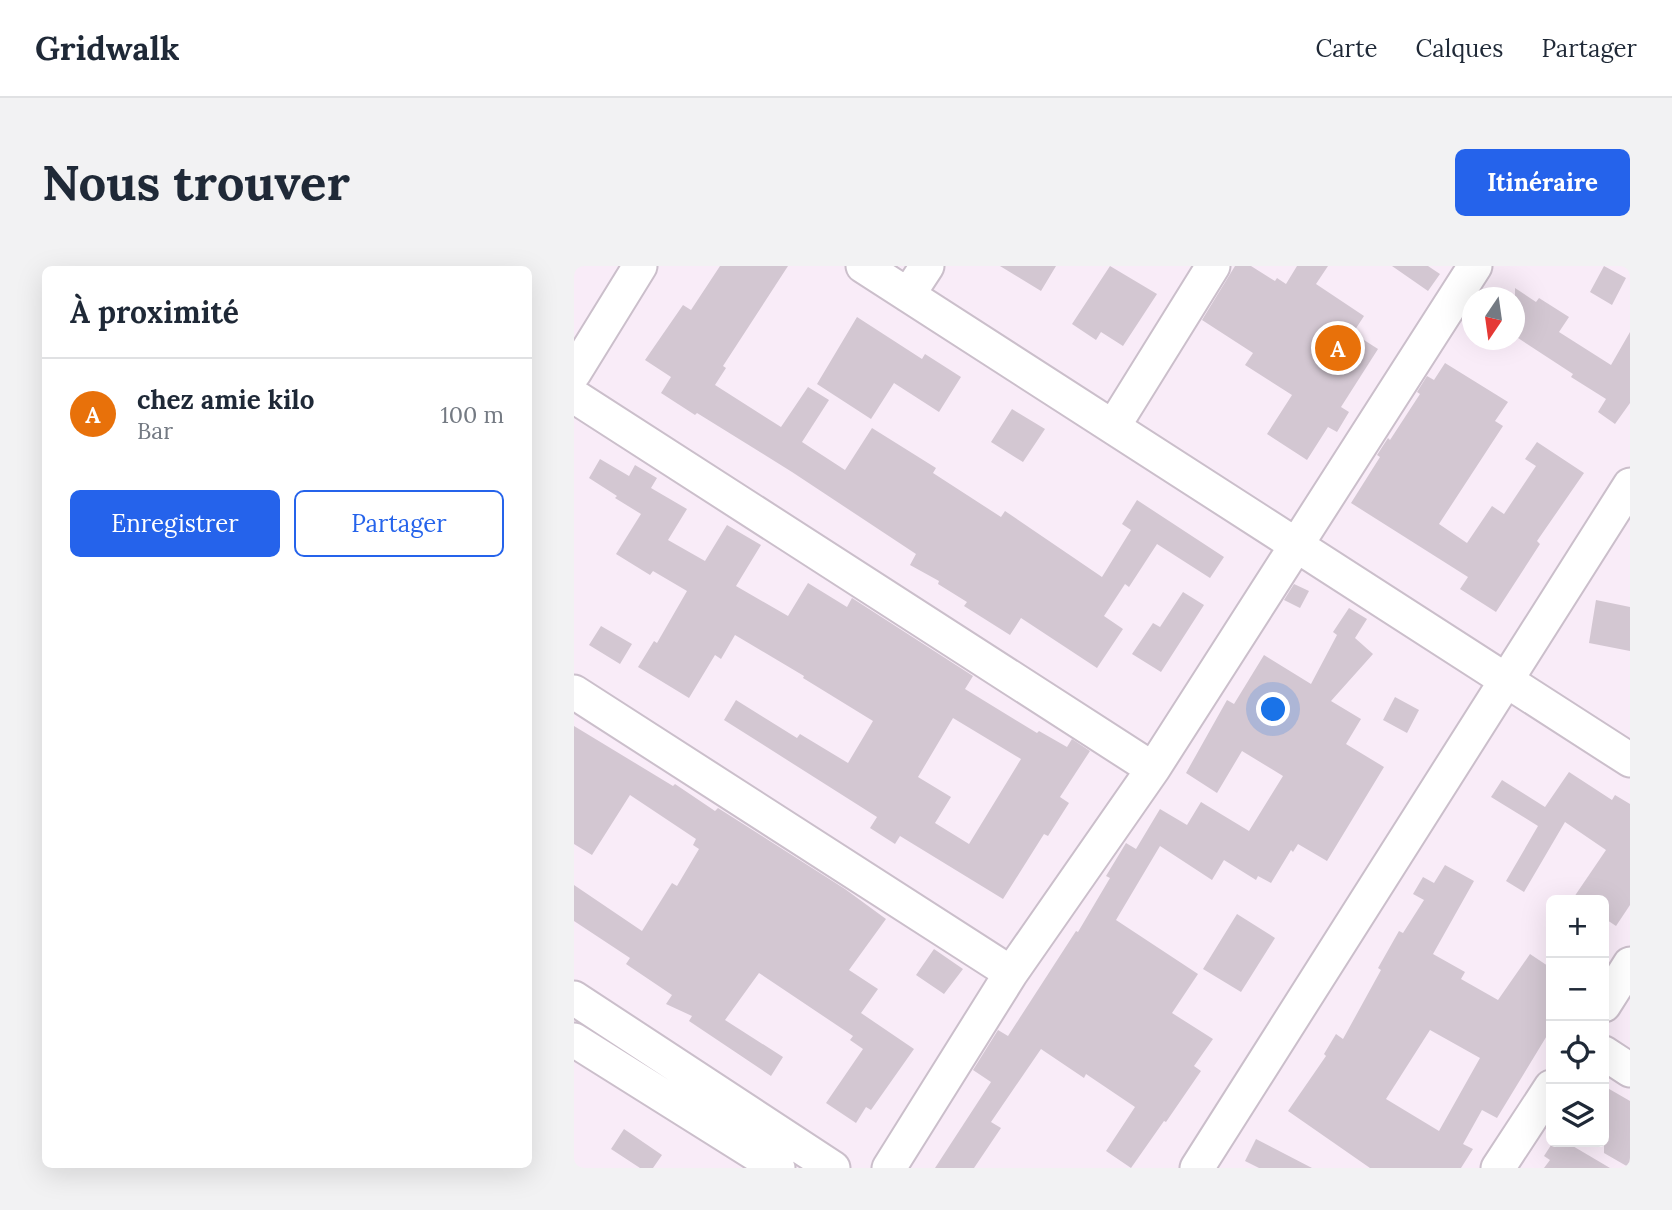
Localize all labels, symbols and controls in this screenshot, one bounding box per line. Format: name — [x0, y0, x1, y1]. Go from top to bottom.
text: Gridwalk — [35, 27, 180, 69]
text: Carte — [1315, 33, 1377, 64]
text: Calques — [1415, 33, 1503, 64]
text: Partager — [1541, 33, 1637, 64]
button: Itinéraire — [1455, 149, 1630, 216]
text: Nous trouver — [42, 151, 350, 213]
north arrow — [1462, 287, 1525, 350]
text: À proximité — [70, 293, 239, 331]
pin: A — [1315, 322, 1361, 374]
text: chez amie kilo — [137, 383, 314, 416]
text: A — [85, 400, 101, 429]
text: 100 m — [440, 400, 504, 429]
text: Bar — [137, 416, 173, 445]
button: Enregistrer — [70, 490, 280, 557]
button: Partager — [294, 490, 504, 557]
your location — [1256, 692, 1290, 726]
map controls — [1546, 895, 1609, 1147]
button: + — [1546, 895, 1609, 958]
button: − — [1546, 958, 1609, 1021]
button: locate — [1546, 1021, 1609, 1084]
button: layers — [1546, 1084, 1609, 1147]

